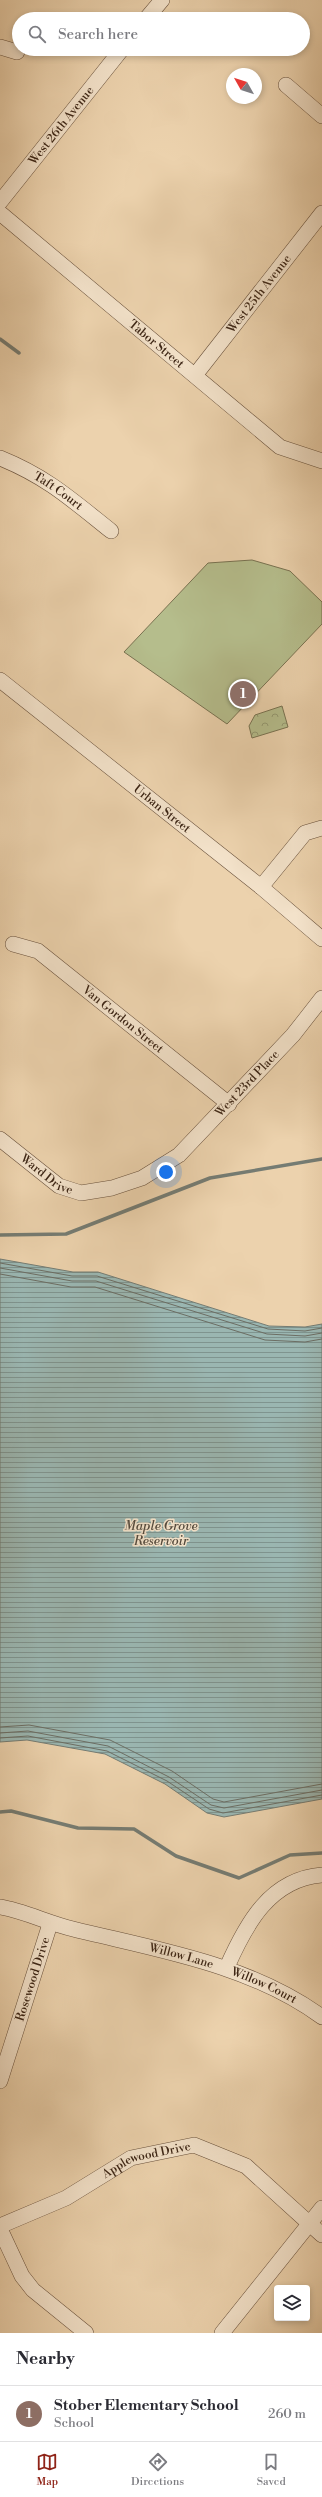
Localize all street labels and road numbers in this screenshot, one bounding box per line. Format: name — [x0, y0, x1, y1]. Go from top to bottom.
street label: West 26th Avenue — [25, 83, 97, 168]
street label: West 25th Avenue — [223, 251, 294, 337]
street label: Tabor Street — [126, 316, 188, 372]
street label: Taft Court — [31, 468, 87, 514]
street label: Urban Street — [131, 781, 194, 836]
street label: Van Gordon Street — [79, 981, 167, 1057]
street label: West 23rd Place — [211, 1047, 282, 1120]
street label: Ward Drive — [17, 1150, 75, 1197]
street label: Rosewood Drive — [12, 1935, 53, 2023]
street label: Willow Lane — [147, 1940, 216, 1972]
street label: Willow Court — [228, 1963, 300, 2007]
street label: Applewood Drive — [98, 2138, 192, 2182]

